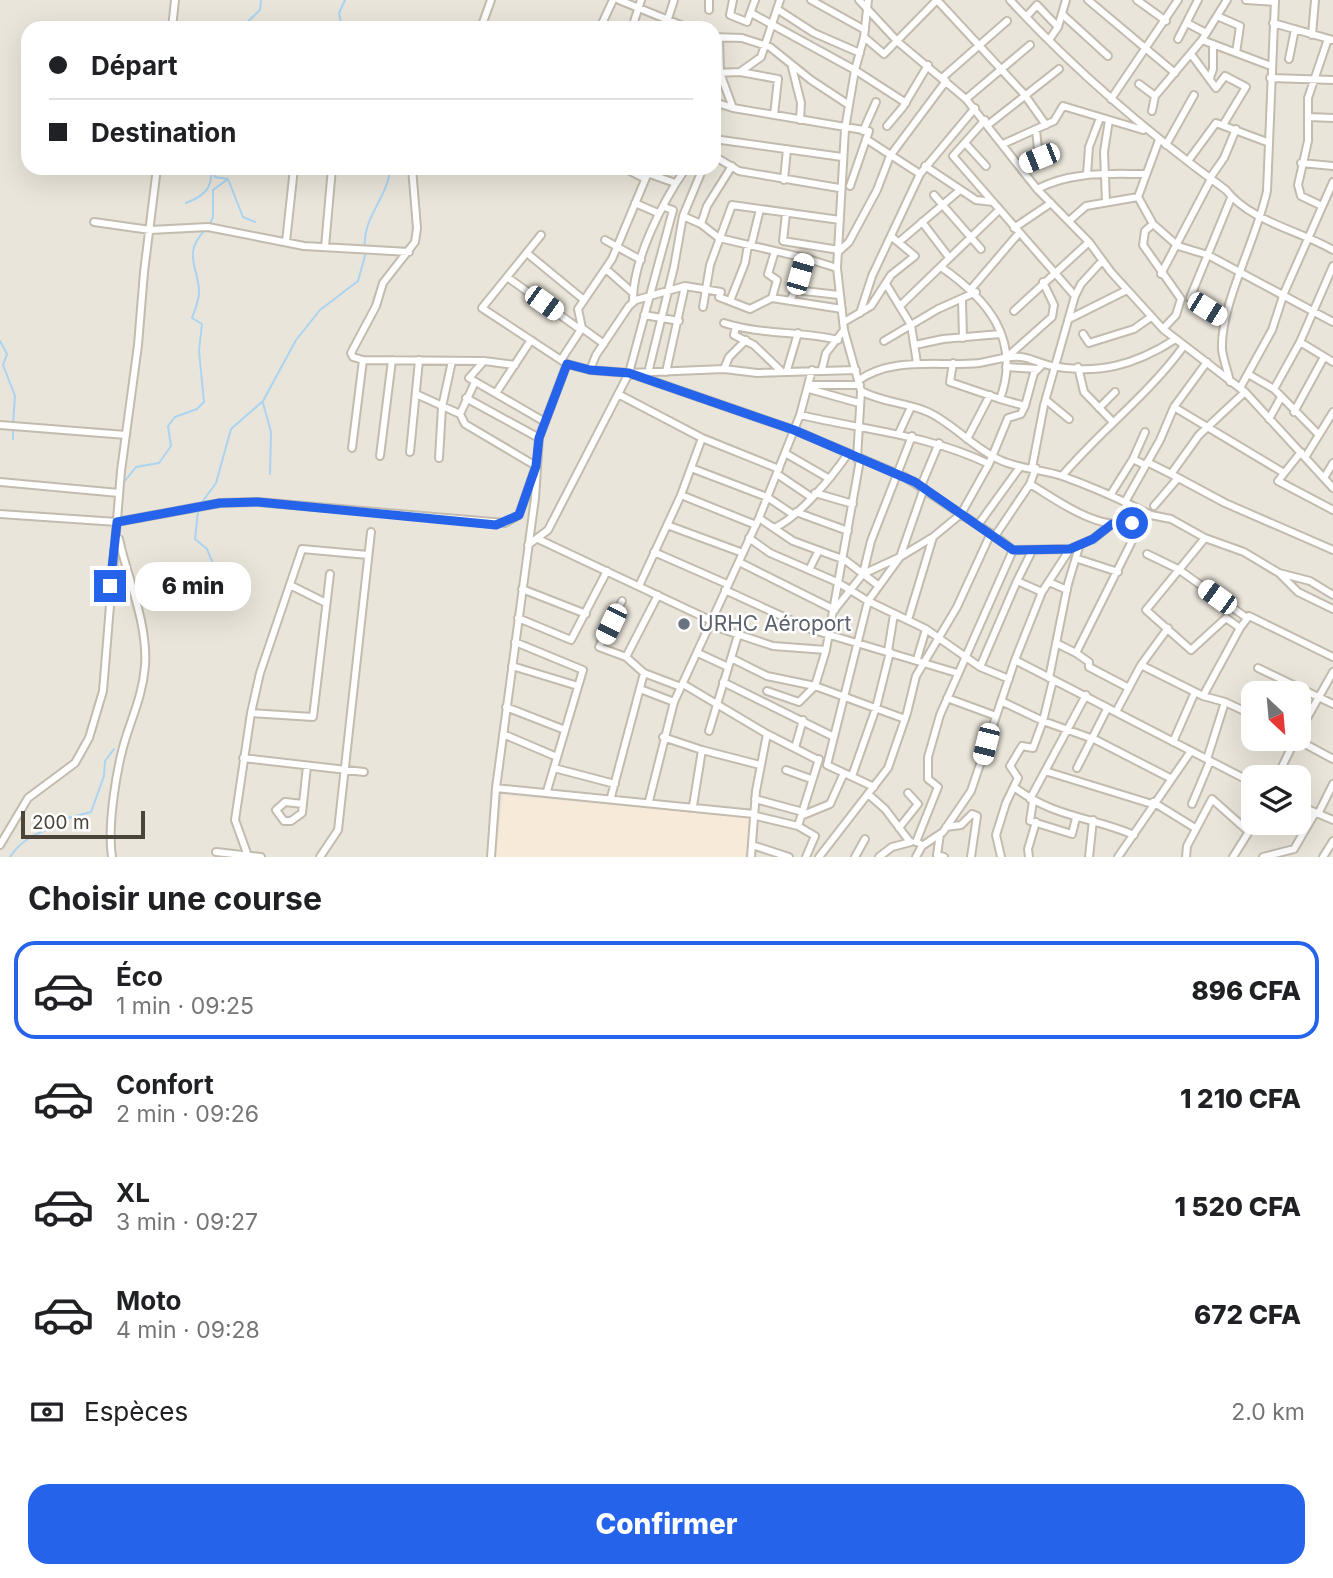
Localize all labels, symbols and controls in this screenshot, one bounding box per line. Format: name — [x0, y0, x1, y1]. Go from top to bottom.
text: Départ — [91, 50, 178, 81]
text: Destination — [91, 117, 236, 148]
car — [1016, 140, 1063, 176]
car — [785, 251, 816, 297]
car — [521, 282, 568, 324]
car — [1184, 289, 1231, 329]
route start — [1116, 507, 1148, 539]
callout: 6 min — [134, 562, 250, 610]
route end — [94, 570, 126, 602]
text: 6 min — [162, 572, 224, 600]
car — [1194, 576, 1241, 618]
car — [593, 601, 630, 647]
place label: URHC Aéroport — [698, 611, 852, 636]
marker: URHC Aéroport — [676, 616, 692, 632]
north arrow — [1241, 681, 1311, 751]
map controls — [1241, 681, 1311, 835]
car — [971, 721, 1002, 767]
button: layers — [1241, 765, 1311, 835]
scale bar — [21, 808, 145, 840]
text: 200 m — [32, 811, 90, 834]
text: Choisir une course — [28, 879, 322, 918]
icon: car — [32, 959, 95, 1022]
text: Éco — [116, 961, 163, 992]
text: 896 CFA — [1191, 975, 1301, 1006]
text: 1 min · 09:25 — [116, 992, 254, 1020]
icon: car — [32, 1067, 95, 1130]
text: Confort — [116, 1069, 214, 1100]
text: 1 210 CFA — [1180, 1083, 1301, 1114]
text: 2 min · 09:26 — [116, 1100, 259, 1128]
icon: car — [32, 1175, 95, 1238]
text: XL — [116, 1177, 150, 1208]
text: 1 520 CFA — [1174, 1191, 1301, 1222]
text: 3 min · 09:27 — [116, 1208, 258, 1236]
icon: car — [32, 1283, 95, 1346]
text: Moto — [116, 1285, 181, 1316]
text: 672 CFA — [1194, 1299, 1301, 1330]
text: 4 min · 09:28 — [116, 1316, 260, 1344]
icon: cash — [28, 1393, 66, 1431]
text: Espèces — [84, 1396, 188, 1427]
text: 2.0 km — [1231, 1398, 1305, 1426]
button: Confirmer — [28, 1484, 1305, 1564]

